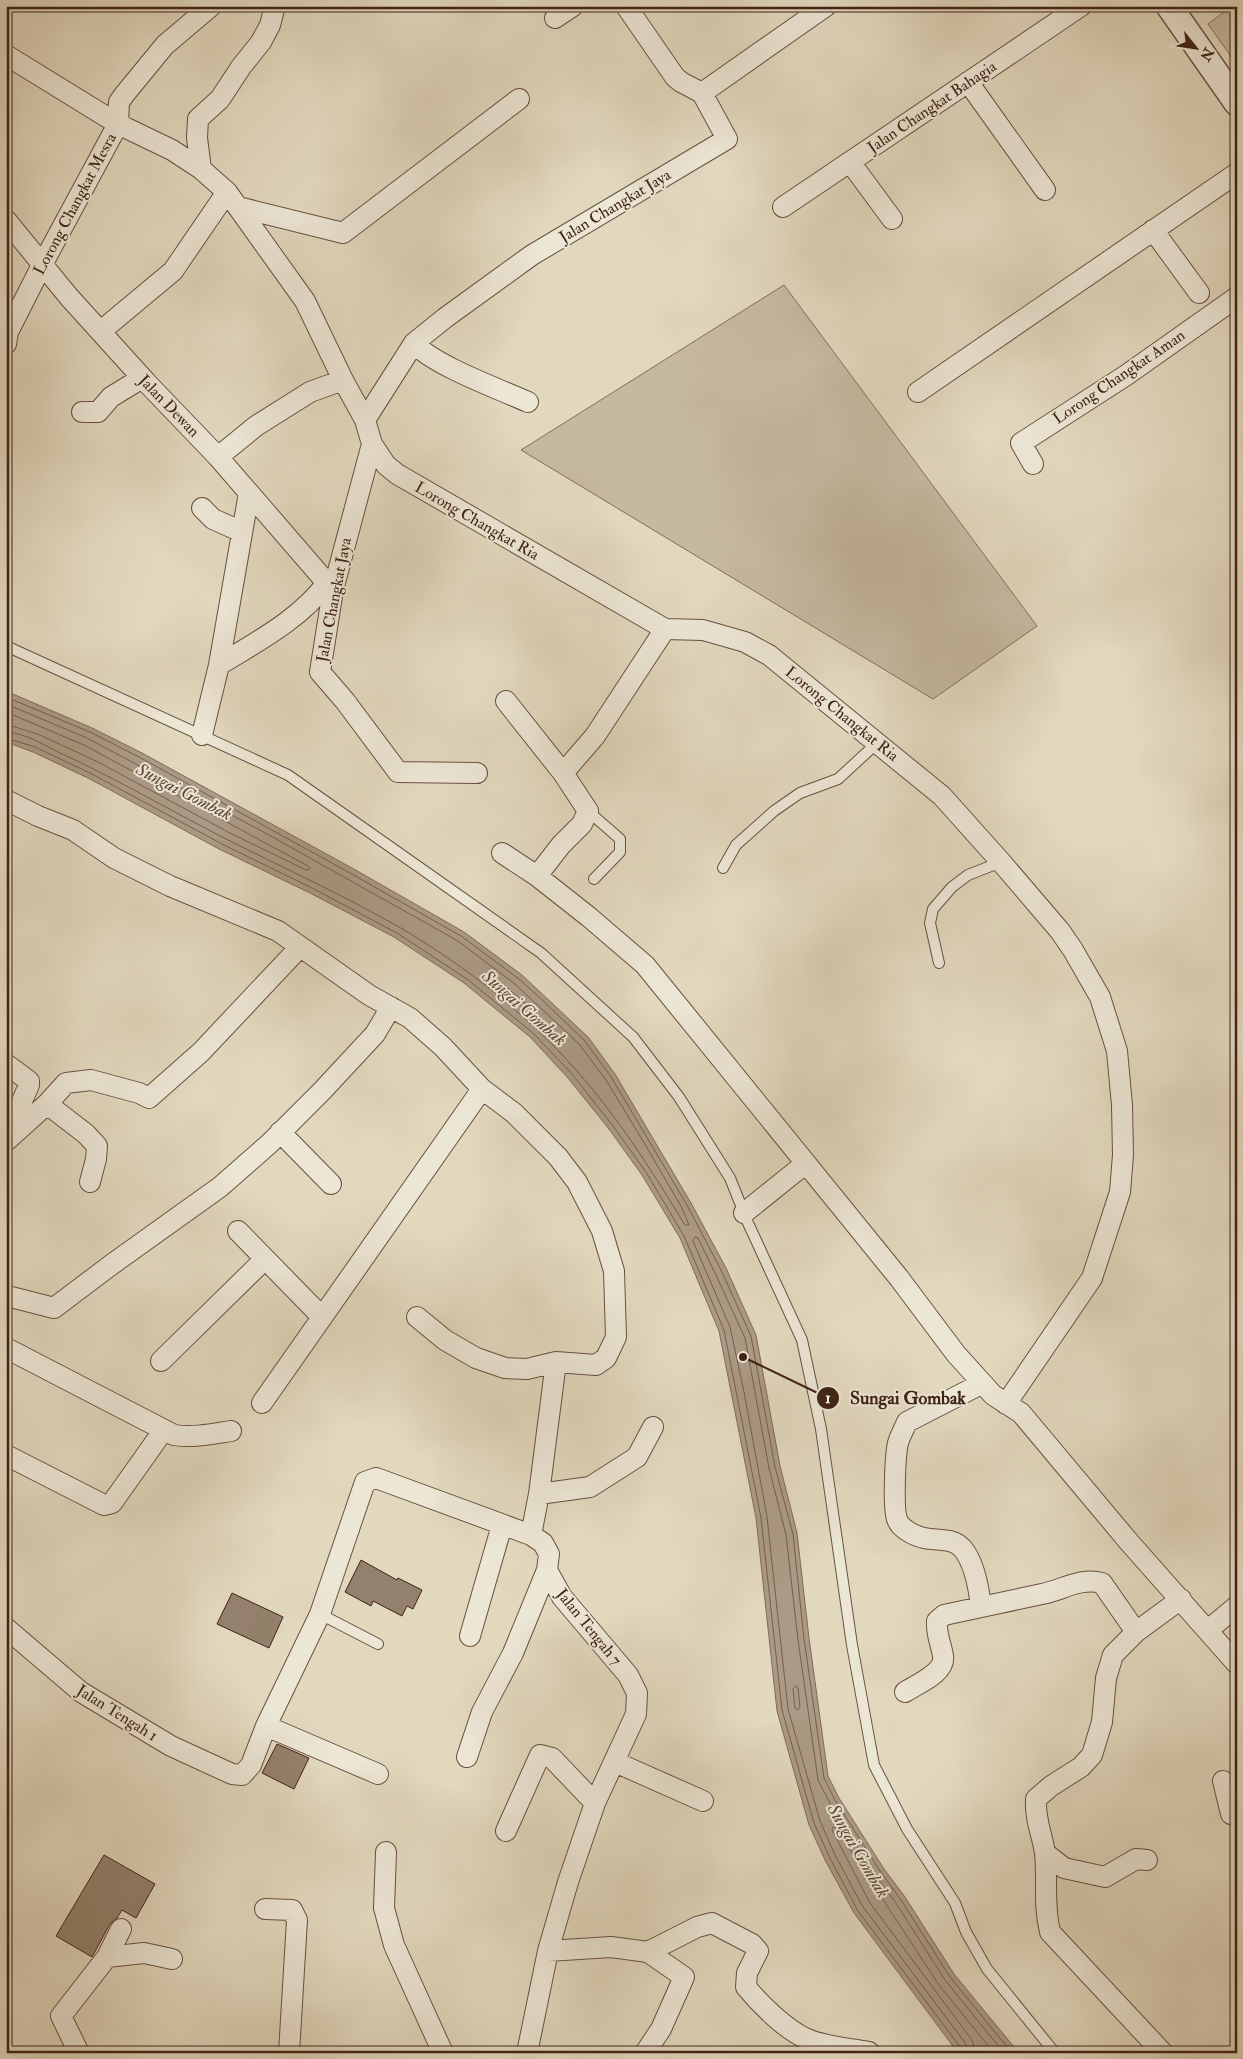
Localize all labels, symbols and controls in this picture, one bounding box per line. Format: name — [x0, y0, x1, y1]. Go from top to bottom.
north arrow — [1170, 22, 1220, 72]
text: N — [1196, 44, 1218, 64]
street label: Jalan Changkat Bahagia — [863, 56, 1001, 159]
street label: Lorong Changkat Mesra — [29, 129, 121, 278]
street label: Jalan Changkat Jaya — [555, 165, 675, 249]
street label: Lorong Changkat Aman — [1049, 325, 1189, 429]
street label: Jalan Dewan — [133, 370, 204, 442]
street label: Lorong Changkat Ria — [411, 477, 543, 565]
street label: Jalan Changkat Jaya — [312, 536, 357, 665]
street label: Lorong Changkat Ria — [781, 662, 903, 766]
water label: Sungai Gombak — [131, 757, 236, 826]
water label: Sungai Gombak — [476, 964, 571, 1051]
callout: Sungai Gombak — [815, 1381, 976, 1414]
text: Sungai Gombak — [850, 1387, 966, 1410]
text: 1 — [825, 1389, 831, 1408]
street label: Jalan Tengah 7 — [550, 1584, 627, 1671]
street label: Jalan Tengah 1 — [71, 1680, 161, 1747]
water label: Sungai Gombak — [821, 1799, 894, 1902]

